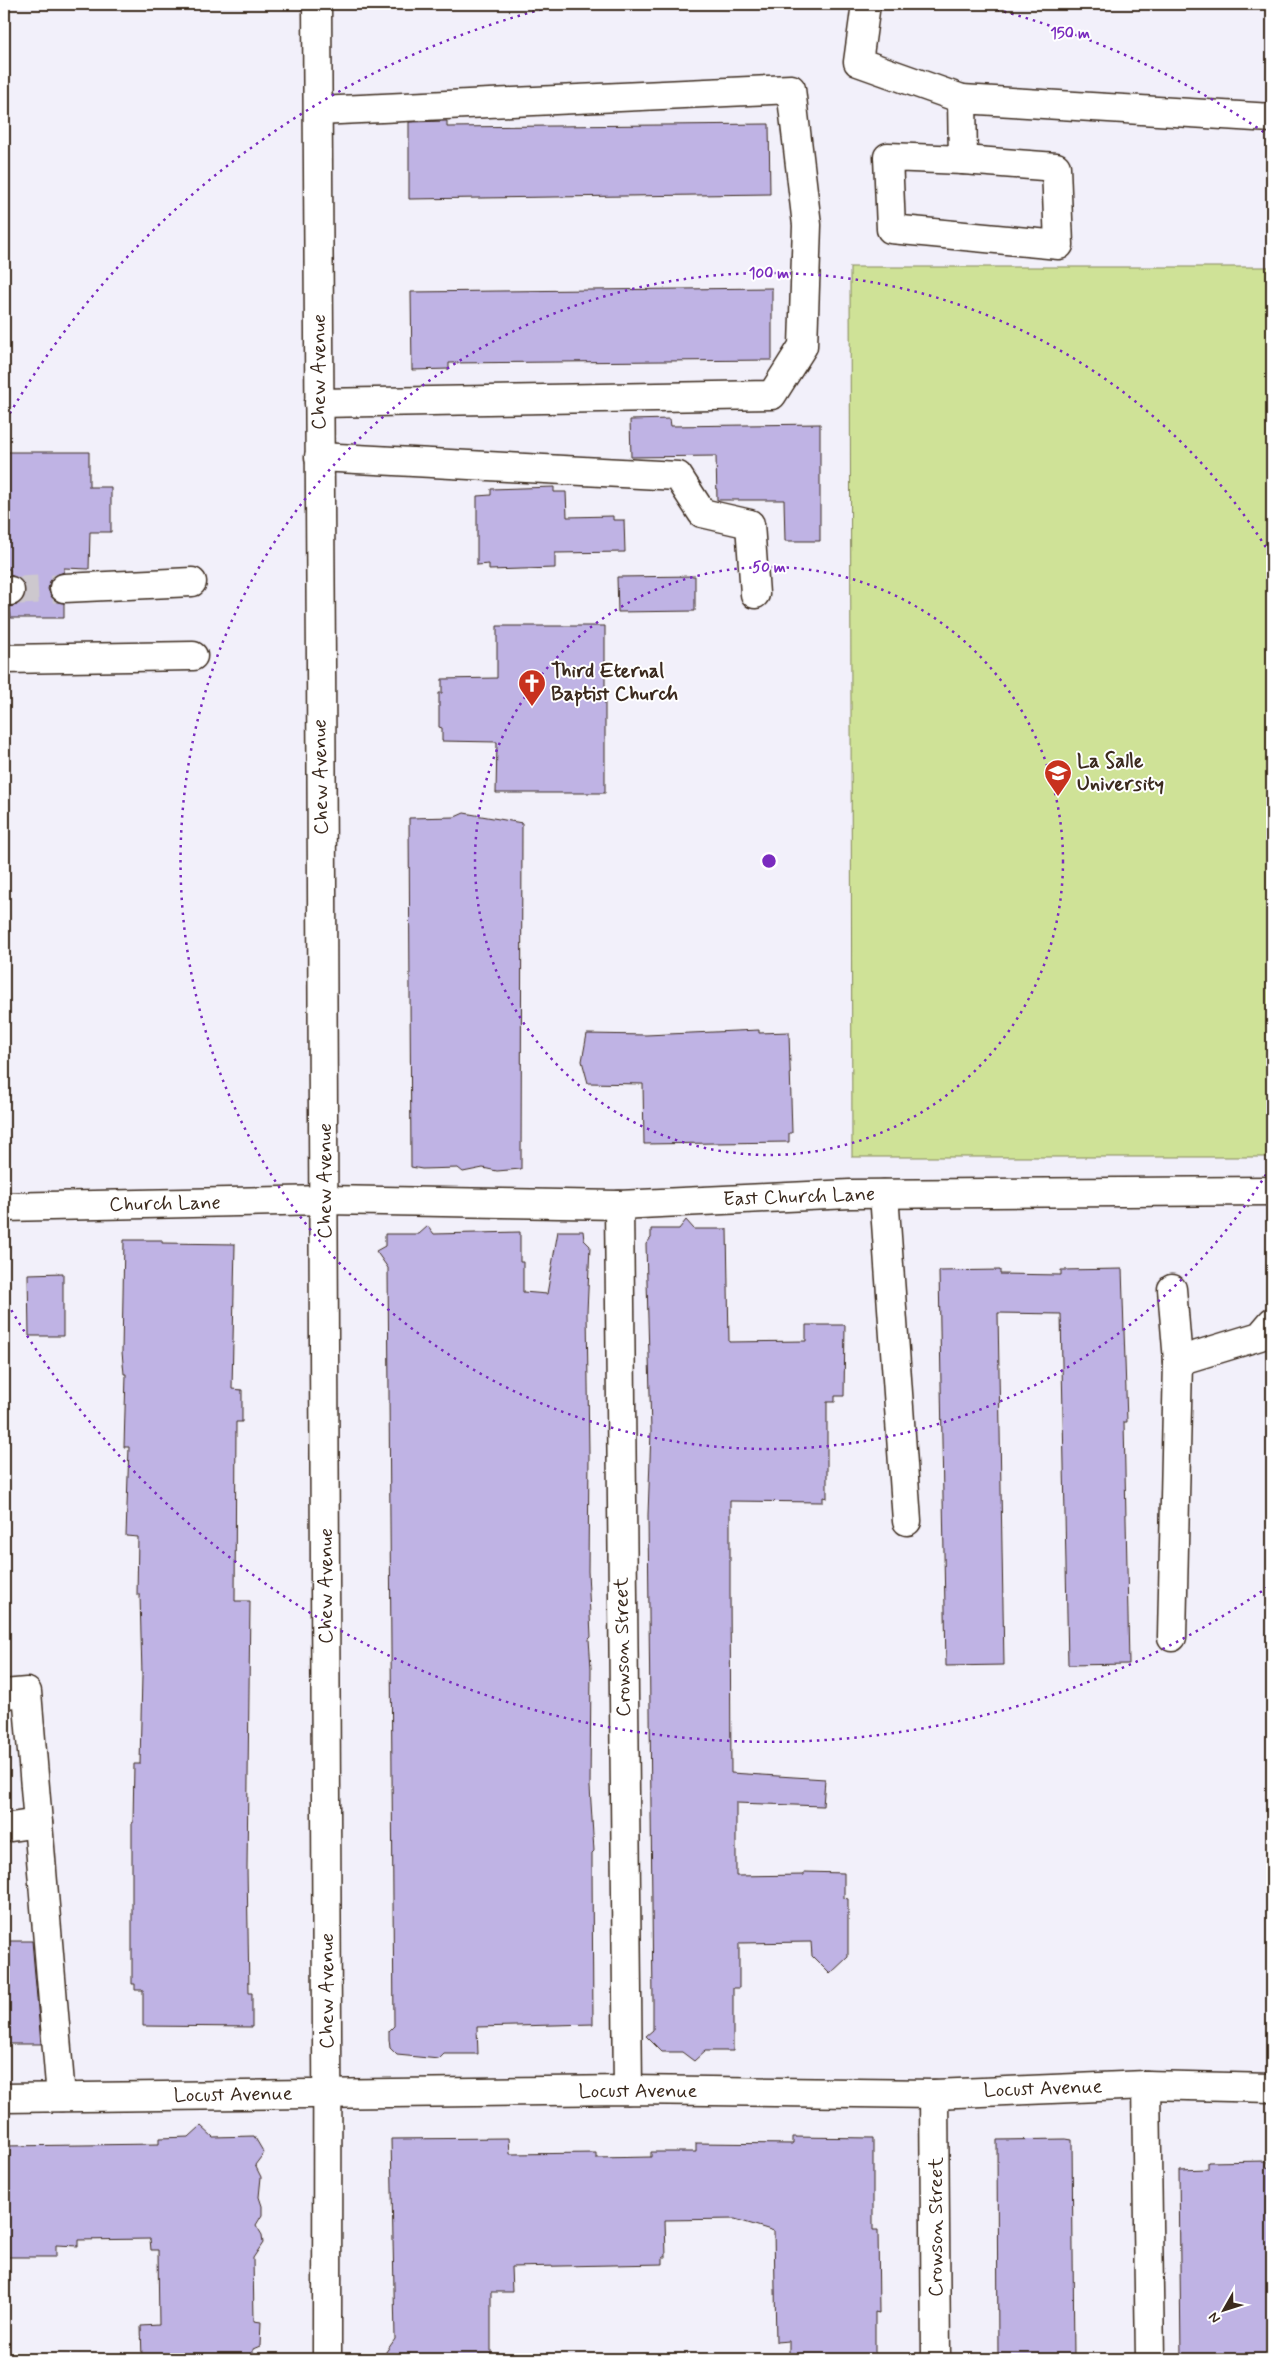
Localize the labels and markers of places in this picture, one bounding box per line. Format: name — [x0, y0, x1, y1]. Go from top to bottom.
place label: Third Eternal Baptist Church — [551, 658, 678, 708]
church icon: Third Eternal Baptist Church — [517, 668, 547, 707]
place label: La Salle University — [1077, 748, 1164, 798]
school or university icon: La Salle University — [1043, 758, 1073, 797]
centre of rings — [760, 852, 778, 870]

